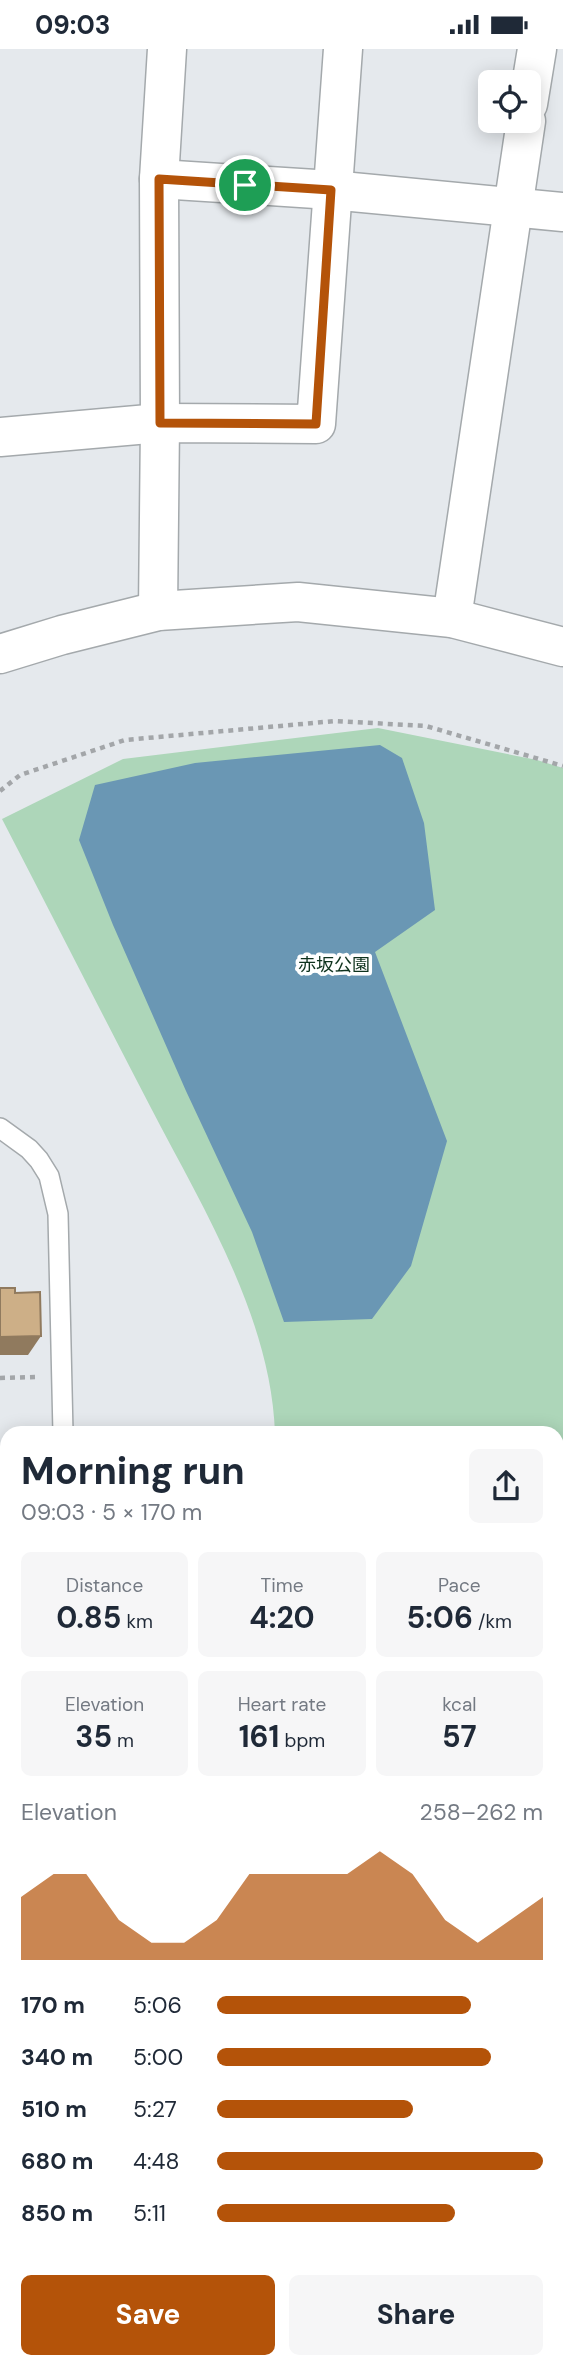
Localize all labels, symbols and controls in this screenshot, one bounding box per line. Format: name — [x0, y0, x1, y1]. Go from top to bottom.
text: 09:03 — [35, 8, 110, 42]
map controls — [478, 70, 541, 133]
button: locate — [478, 70, 541, 133]
pin — [215, 155, 275, 215]
icon: arrive — [226, 166, 264, 204]
park label: 赤坂公園 — [298, 953, 370, 977]
text: Morning run — [21, 1446, 245, 1496]
button: share — [469, 1449, 543, 1523]
text: 09:03 · 5 × 170 m — [21, 1497, 202, 1527]
text: Distance — [66, 1573, 143, 1598]
text: Time — [261, 1573, 303, 1598]
text: Pace — [438, 1573, 481, 1598]
text: 0.85 — [56, 1598, 121, 1637]
text: 4:20 — [249, 1598, 315, 1637]
text: 5:06 — [407, 1598, 473, 1637]
text: km — [121, 1609, 153, 1634]
text: /km — [473, 1609, 512, 1634]
text: Elevation — [65, 1692, 144, 1717]
text: Heart rate — [238, 1692, 326, 1717]
text: kcal — [442, 1692, 476, 1717]
text: 35 — [75, 1717, 112, 1756]
text: 161 — [239, 1717, 280, 1756]
text: 57 — [442, 1717, 477, 1756]
text: m — [112, 1728, 134, 1753]
text: bpm — [280, 1728, 325, 1753]
text: Elevation — [21, 1797, 117, 1827]
text: 258–262 m — [419, 1797, 543, 1827]
text: 170 m — [21, 1990, 85, 2020]
text: 5:06 — [133, 1990, 182, 2020]
text: 340 m — [21, 2042, 93, 2072]
text: 5:00 — [133, 2042, 183, 2072]
text: 510 m — [21, 2094, 87, 2124]
text: 5:27 — [133, 2094, 177, 2124]
text: 680 m — [21, 2146, 93, 2176]
text: 4:48 — [133, 2146, 180, 2176]
text: 850 m — [21, 2198, 93, 2228]
text: 5:11 — [133, 2198, 166, 2228]
button: Save — [21, 2275, 275, 2355]
button: Share — [289, 2275, 543, 2355]

